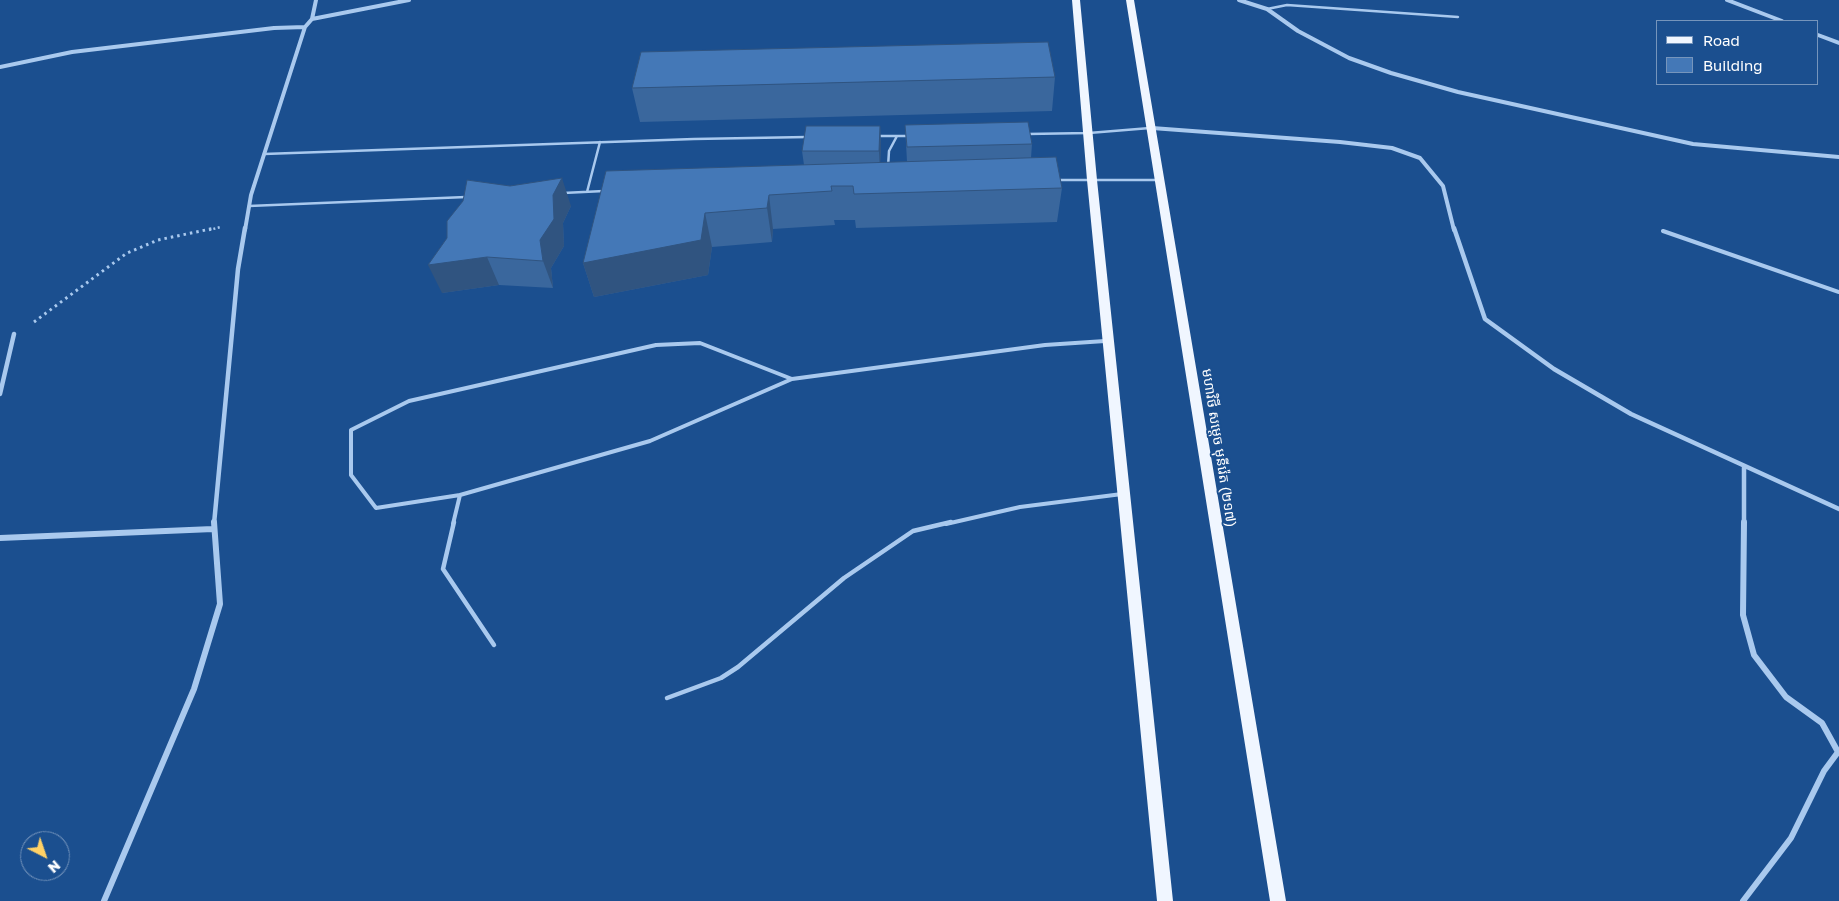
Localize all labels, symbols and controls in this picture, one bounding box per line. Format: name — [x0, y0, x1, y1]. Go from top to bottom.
legend — [1656, 20, 1819, 85]
text: Road — [1703, 31, 1740, 49]
text: Building — [1703, 56, 1763, 74]
street label: មហាវិថី សម្តេច មុនីរ៉េត (២១៧) — [1198, 368, 1240, 528]
north arrow — [20, 831, 70, 881]
text: N — [45, 857, 64, 877]

